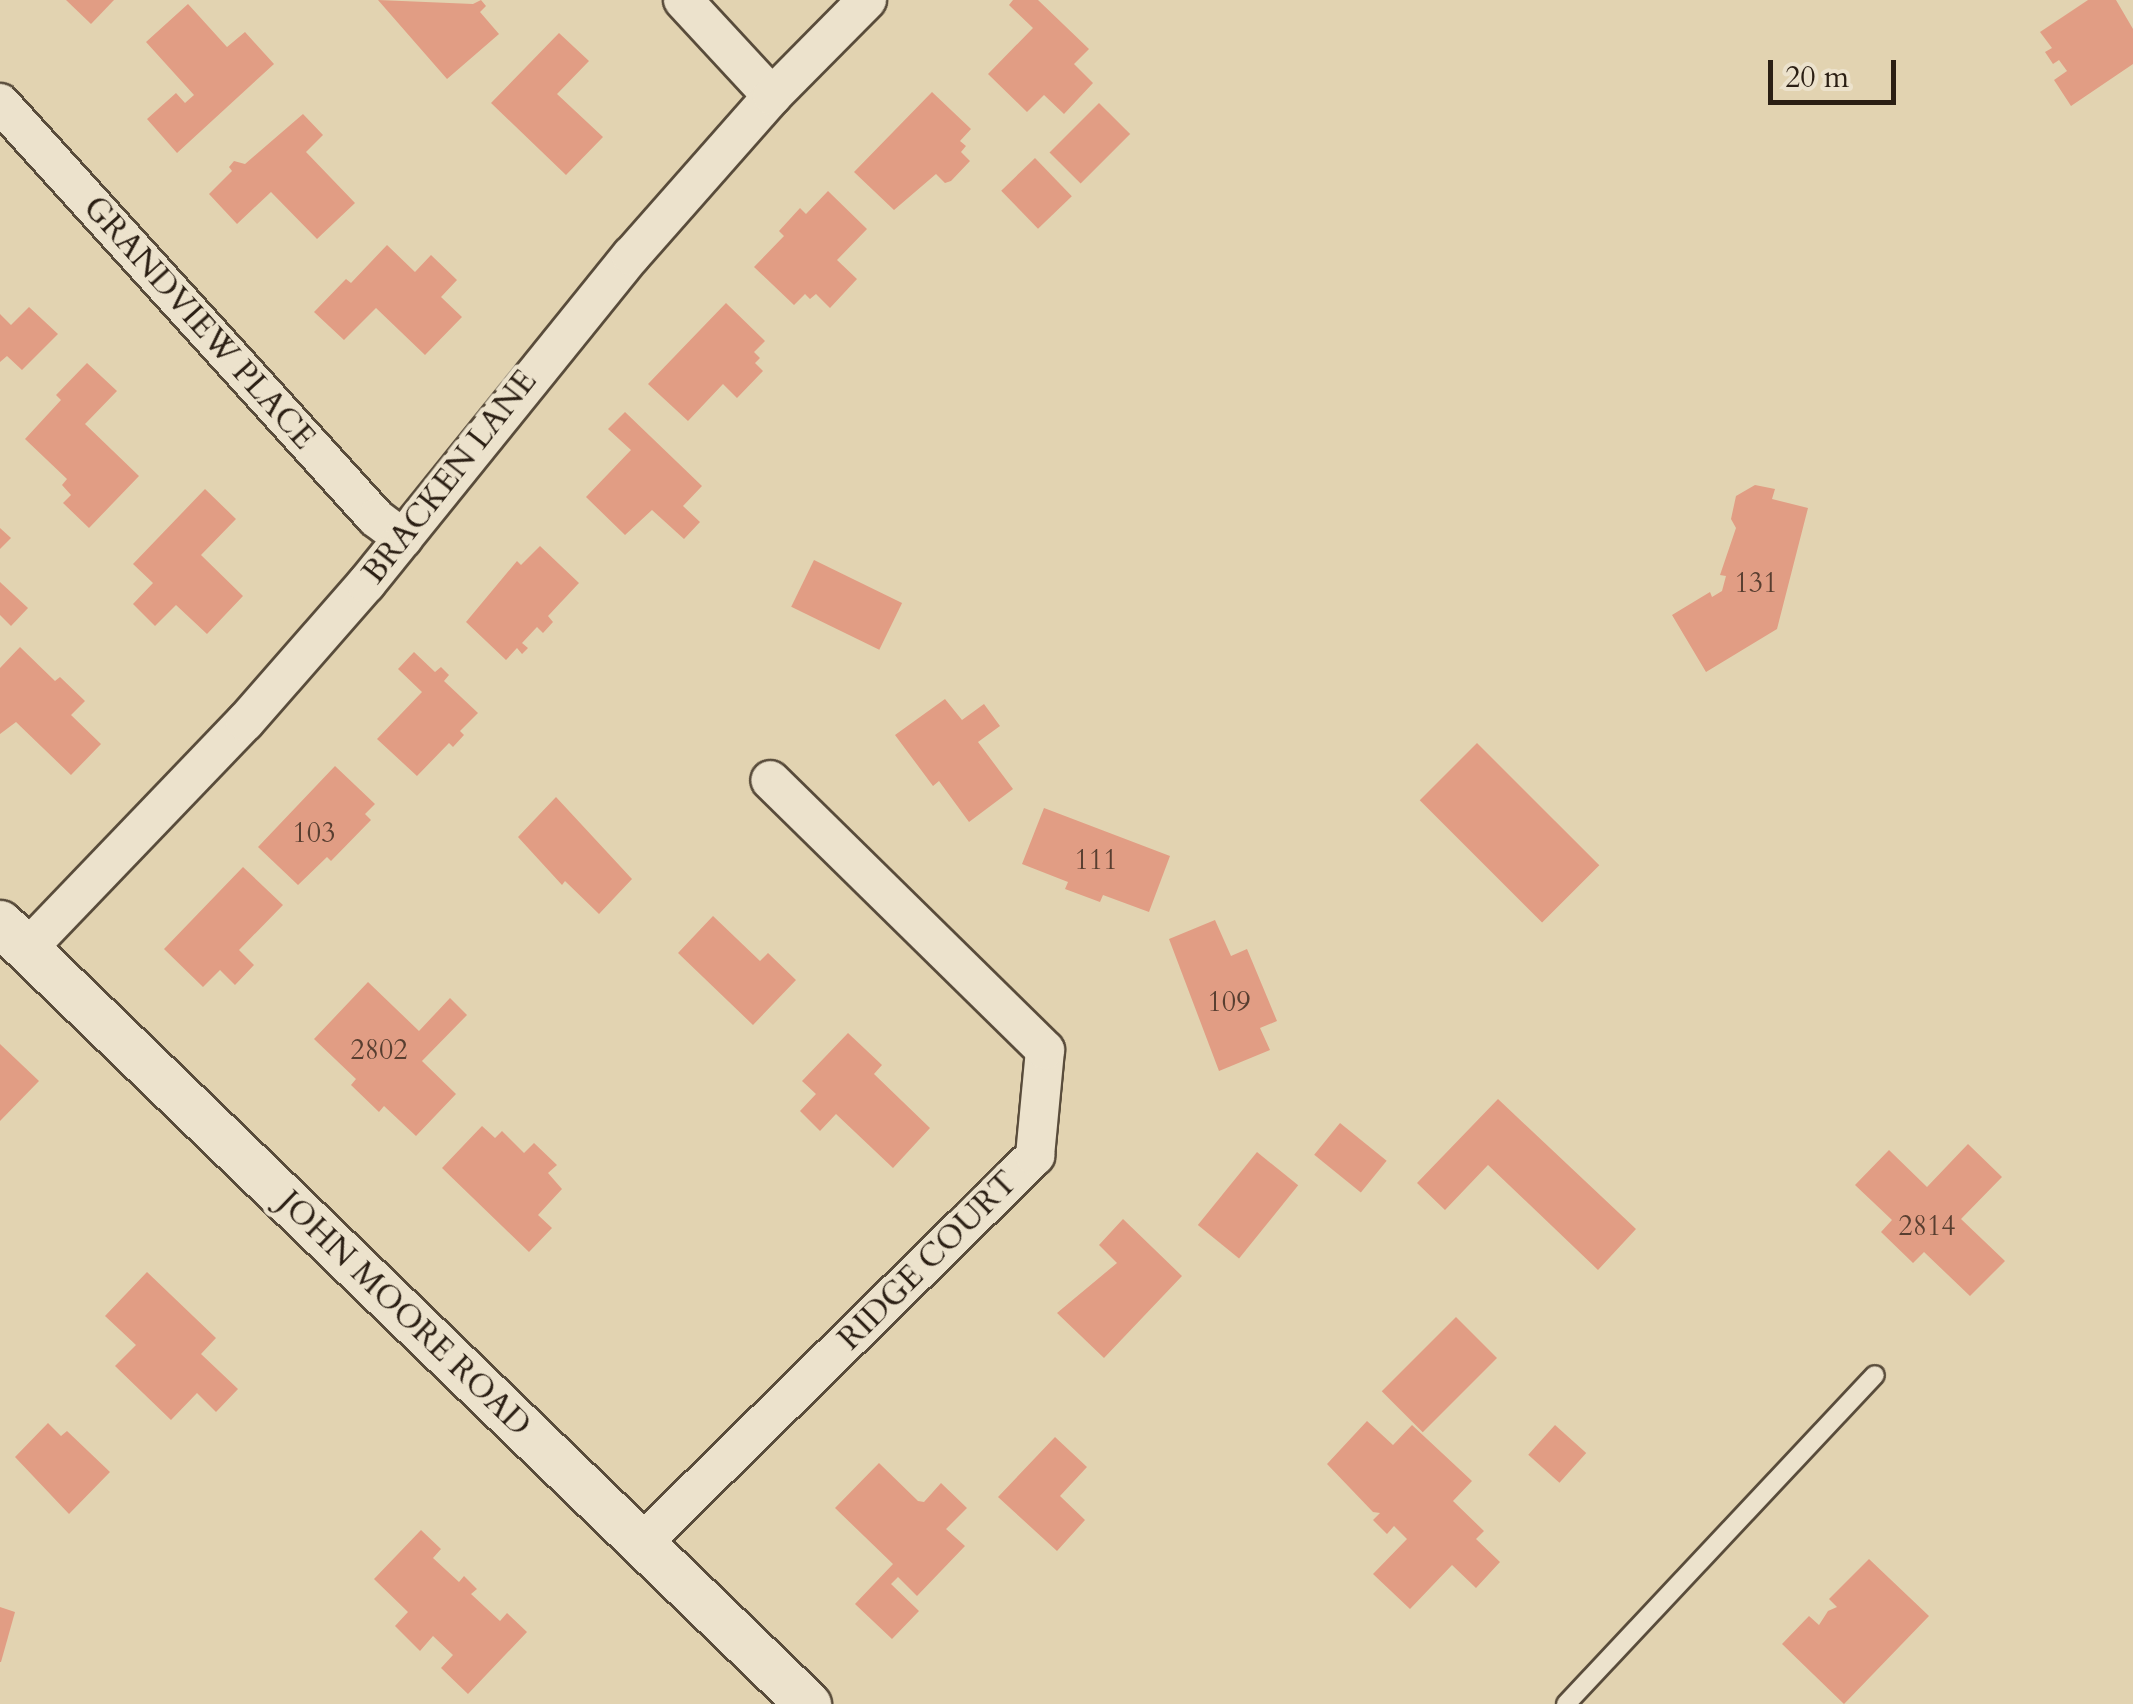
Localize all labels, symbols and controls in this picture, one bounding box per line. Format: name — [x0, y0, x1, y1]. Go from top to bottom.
scale bar — [1773, 40, 1900, 102]
text: 20 m — [1785, 57, 1849, 98]
street label: GRANDVIEW PLACE — [75, 189, 323, 457]
street label: BRACKEN LANE — [355, 363, 545, 591]
house number: 131 — [1734, 566, 1778, 600]
house number: 103 — [292, 816, 336, 850]
house number: 111 — [1074, 843, 1118, 877]
house number: 109 — [1207, 985, 1251, 1019]
house number: 2802 — [350, 1033, 408, 1067]
street label: RIDGE COURT — [831, 1164, 1025, 1358]
street label: JOHN MOORE ROAD — [270, 1184, 538, 1444]
house number: 2814 — [1898, 1209, 1956, 1243]

